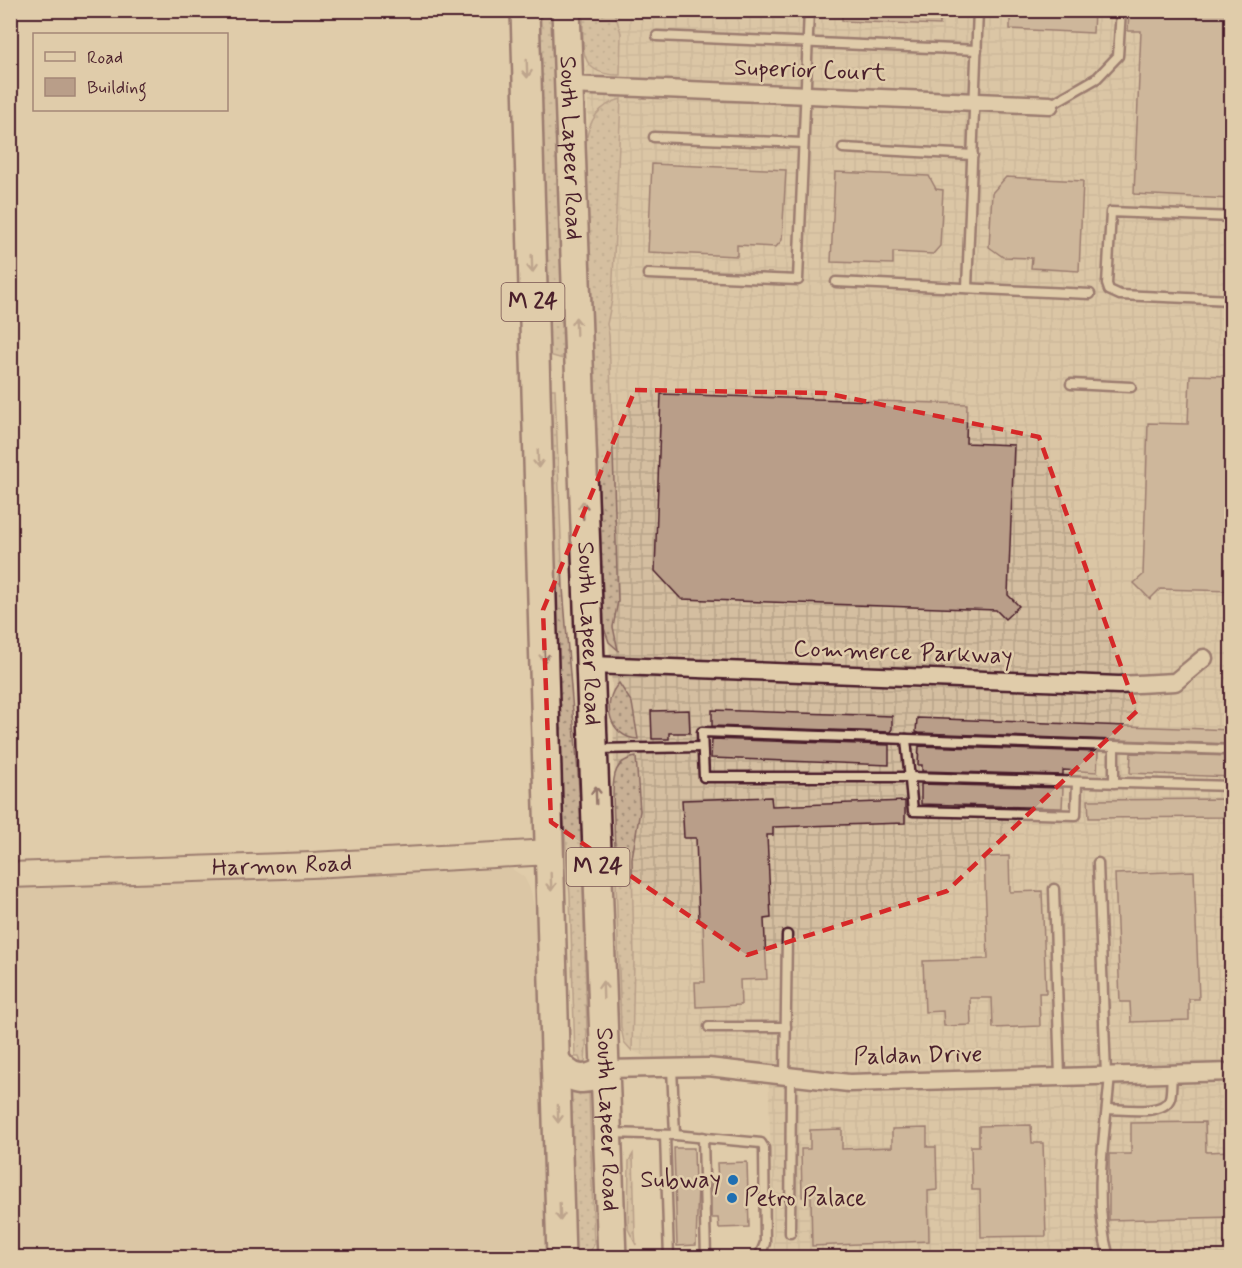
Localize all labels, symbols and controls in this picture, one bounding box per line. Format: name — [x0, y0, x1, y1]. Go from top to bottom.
legend — [33, 33, 228, 111]
text: Road — [87, 46, 123, 70]
street label: Superior Court — [733, 53, 887, 89]
street label: South Lapeer Road — [552, 55, 589, 241]
one-way arrow — [521, 58, 533, 78]
text: Building — [87, 76, 147, 102]
one-way arrow — [527, 253, 538, 273]
road number: M 24 — [502, 283, 564, 321]
one-way arrow — [570, 317, 582, 337]
one-way arrow — [532, 448, 544, 468]
one-way arrow — [577, 500, 588, 520]
street label: South Lapeer Road — [570, 541, 608, 726]
street label: Commerce Parkway — [793, 634, 1013, 672]
one-way arrow — [538, 642, 550, 662]
one-way arrow — [590, 785, 601, 805]
street label: Harmon Road — [211, 847, 353, 884]
road number: M 24 — [566, 848, 630, 886]
one-way arrow — [546, 871, 557, 891]
one-way arrow — [597, 980, 609, 1000]
street label: South Lapeer Road — [589, 1027, 626, 1212]
street label: Paldan Drive — [853, 1039, 983, 1073]
one-way arrow — [552, 1103, 563, 1123]
place label: Subway — [640, 1165, 721, 1196]
marker: Subway — [726, 1173, 740, 1187]
place label: Petro Palace — [744, 1183, 866, 1214]
marker: Petro Palace — [725, 1191, 739, 1205]
one-way arrow — [554, 1202, 566, 1222]

